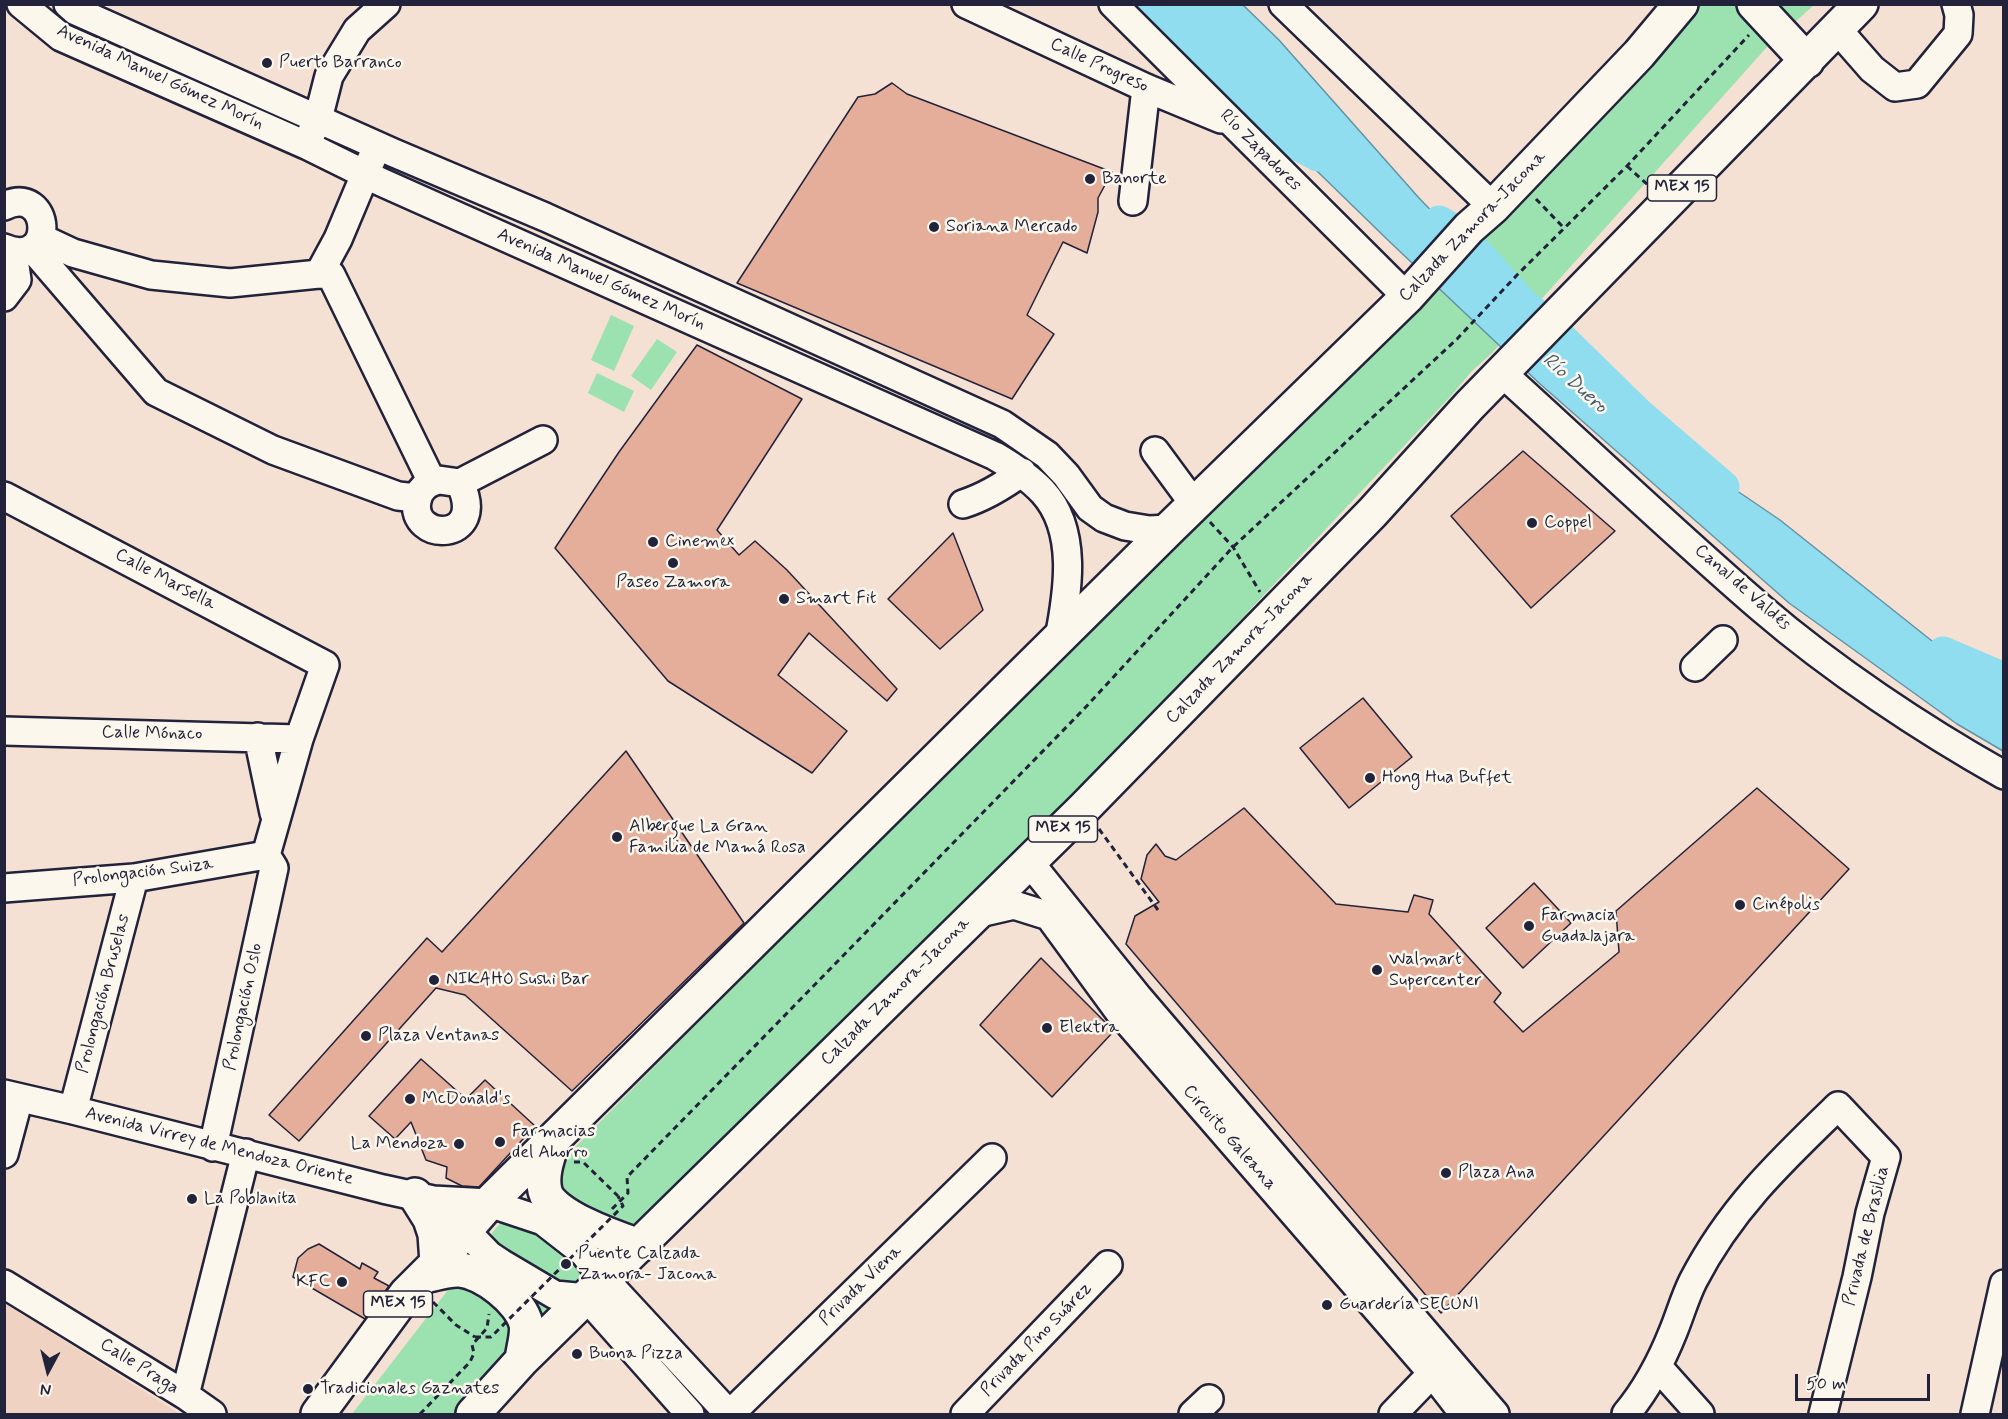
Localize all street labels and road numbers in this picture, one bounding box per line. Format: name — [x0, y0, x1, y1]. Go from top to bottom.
street label: Avenida Manuel Gómez Morín — [53, 20, 267, 136]
street label: Calle Progreso — [1046, 34, 1152, 98]
street label: Río Zapadores — [1215, 106, 1305, 196]
street label: Calzada Zamora-Jacona — [1395, 147, 1551, 307]
road number: MEX 15 — [1648, 175, 1716, 201]
street label: Avenida Manuel Gómez Morín — [493, 224, 709, 336]
street label: Canal de Valdés — [1689, 540, 1795, 636]
street label: Calle Marsella — [111, 544, 219, 616]
street label: Calzada Zamora-Jacona — [1162, 569, 1318, 729]
street label: Calle Mónaco — [101, 722, 203, 746]
road number: MEX 15 — [1028, 816, 1098, 842]
street label: Prolongación Suiza — [72, 854, 214, 892]
street label: Prolongación Bruselas — [72, 912, 136, 1076]
street label: Calzada Zamora-Jacona — [817, 913, 975, 1071]
street label: Prolongación Oslo — [220, 941, 268, 1073]
street label: Circuito Galeana — [1177, 1081, 1281, 1195]
street label: Avenida Virrey de Mendoza Oriente — [83, 1103, 355, 1191]
street label: Privada de Brasilia — [1839, 1164, 1895, 1308]
street label: Privada Viena — [815, 1241, 907, 1331]
street label: Privada Pino Suárez — [977, 1278, 1097, 1402]
road number: MEX 15 — [364, 1291, 432, 1317]
street label: Calle Praga — [95, 1334, 183, 1400]

